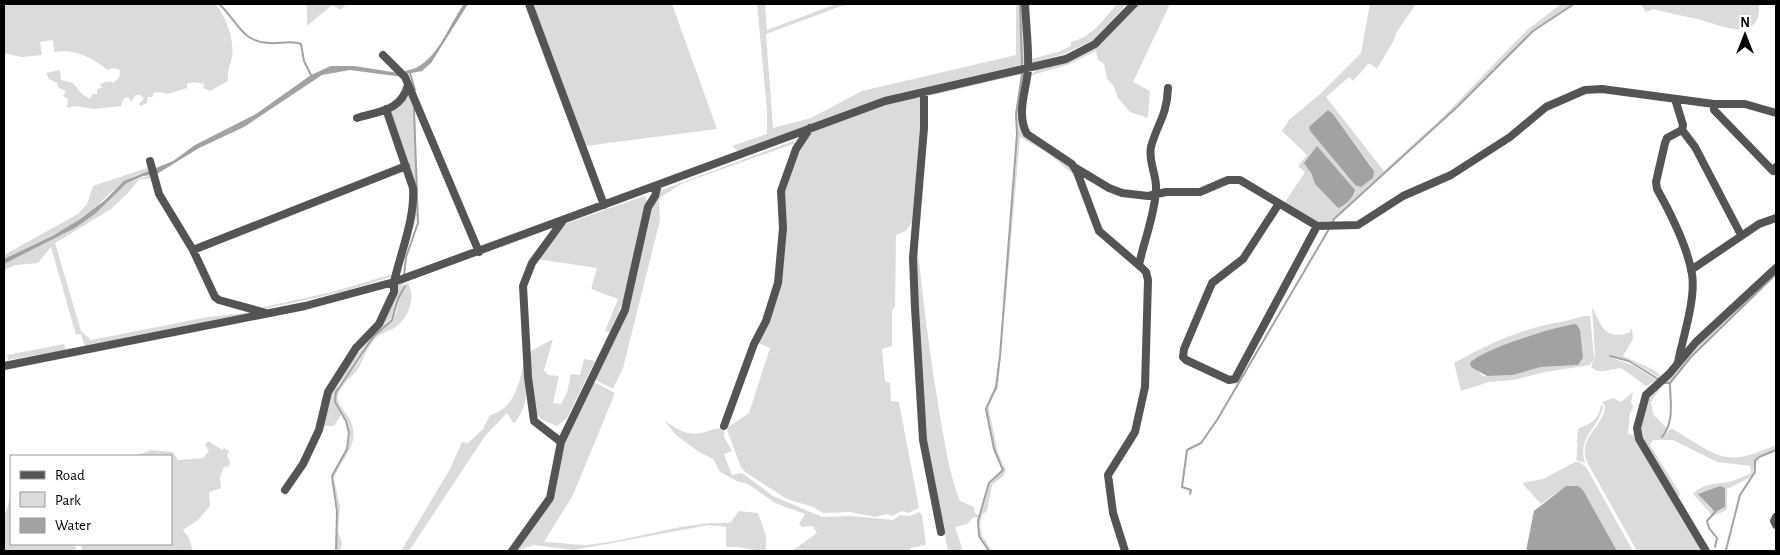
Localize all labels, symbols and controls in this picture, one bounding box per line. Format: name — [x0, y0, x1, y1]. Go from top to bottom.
north arrow — [1720, 10, 1770, 60]
text: N — [1740, 16, 1750, 30]
legend — [10, 455, 172, 545]
text: Road — [55, 468, 85, 483]
text: Park — [55, 493, 81, 508]
text: Water — [55, 518, 91, 533]

